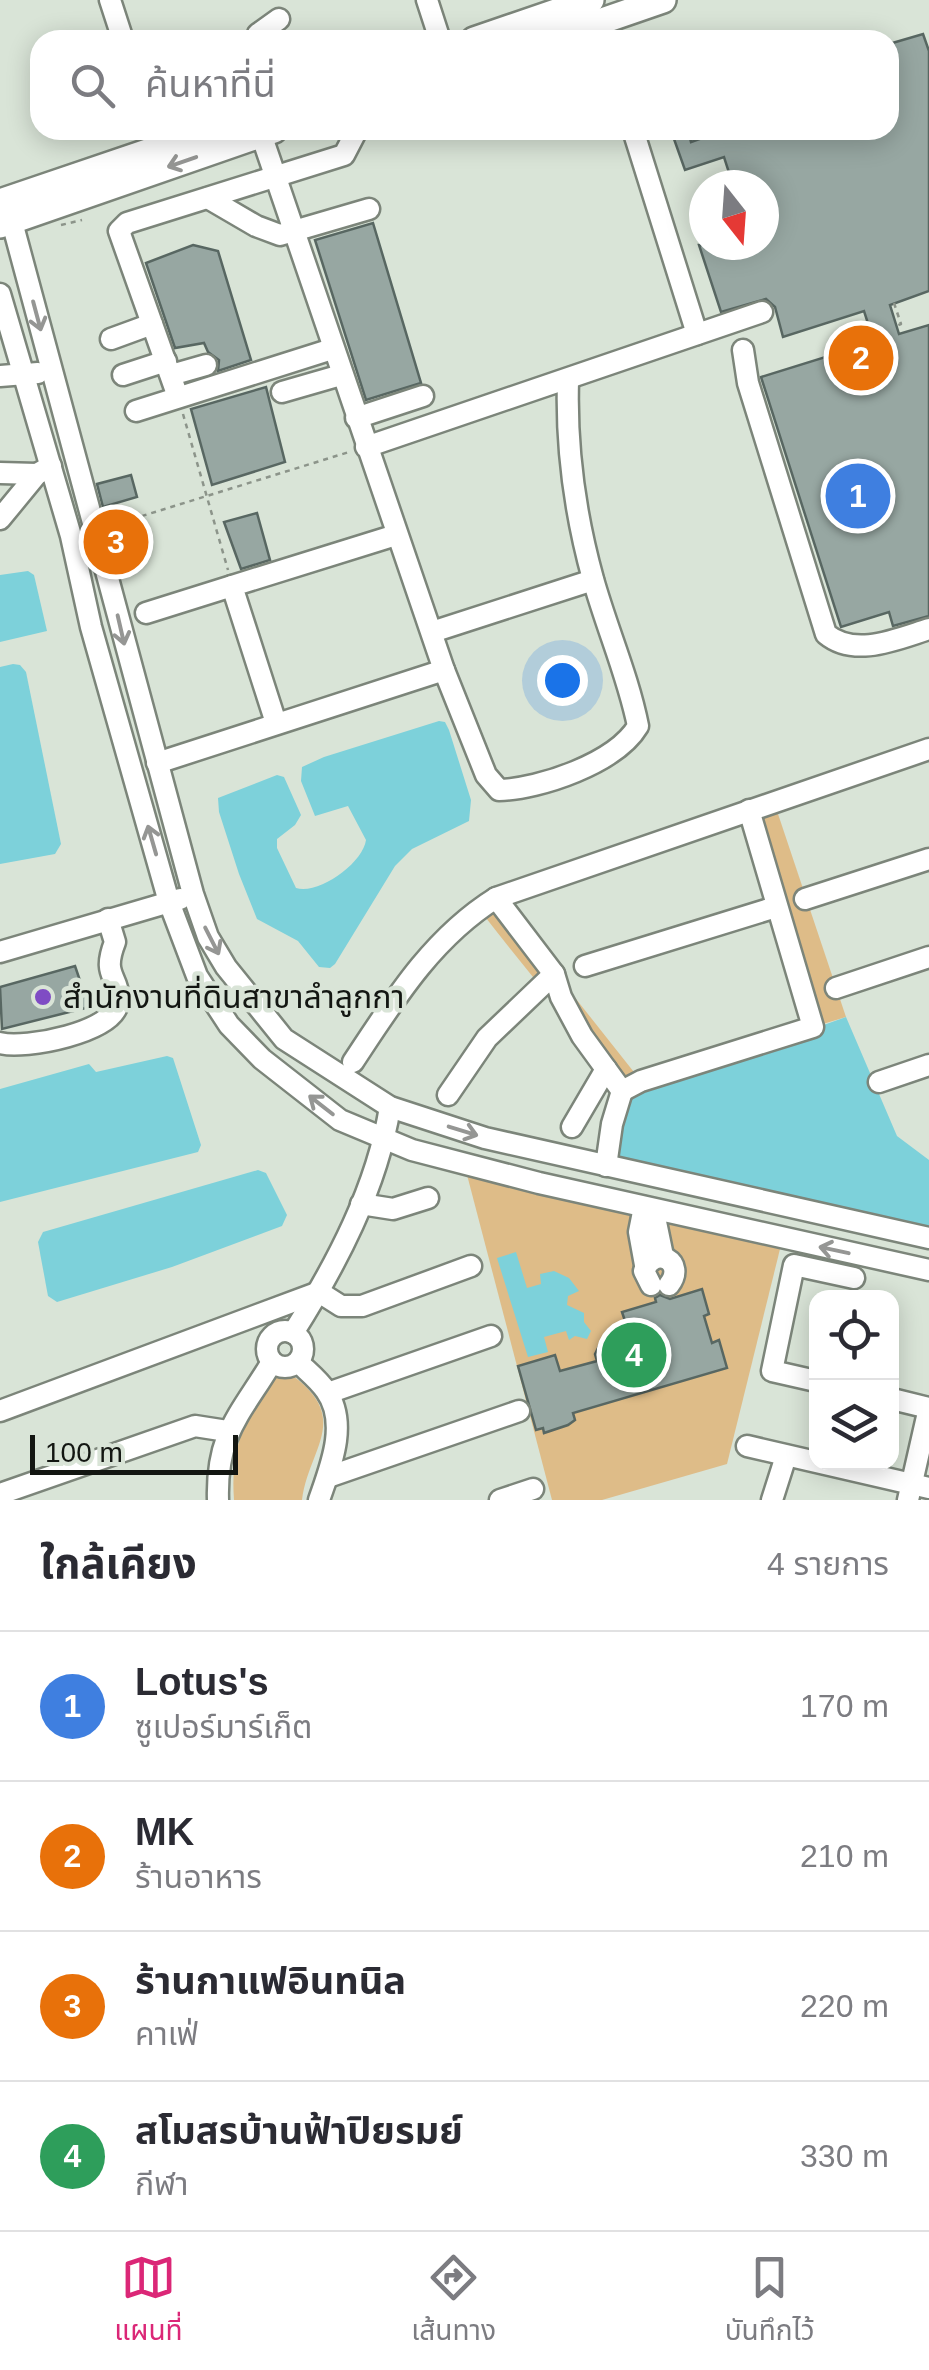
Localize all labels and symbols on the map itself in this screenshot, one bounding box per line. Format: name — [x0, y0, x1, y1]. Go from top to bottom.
one-way arrow — [167, 154, 198, 172]
north arrow — [689, 170, 779, 260]
one-way arrow — [28, 300, 47, 331]
pin: 2 — [828, 320, 894, 396]
pin: 1 — [826, 458, 890, 534]
pin: 3 — [84, 504, 148, 580]
one-way arrow — [113, 613, 131, 645]
your location — [537, 655, 588, 706]
one-way arrow — [141, 825, 160, 856]
one-way arrow — [203, 926, 222, 956]
place label: สำนักงานที่ดินสาขาลำลูกกา — [63, 975, 404, 1017]
marker: สำนักงานที่ดินสาขาลำลูกกา — [32, 986, 54, 1008]
one-way arrow — [309, 1095, 335, 1117]
one-way arrow — [447, 1123, 478, 1141]
one-way arrow — [819, 1239, 851, 1258]
pin: 4 — [602, 1318, 666, 1392]
scale bar — [30, 1430, 238, 1474]

